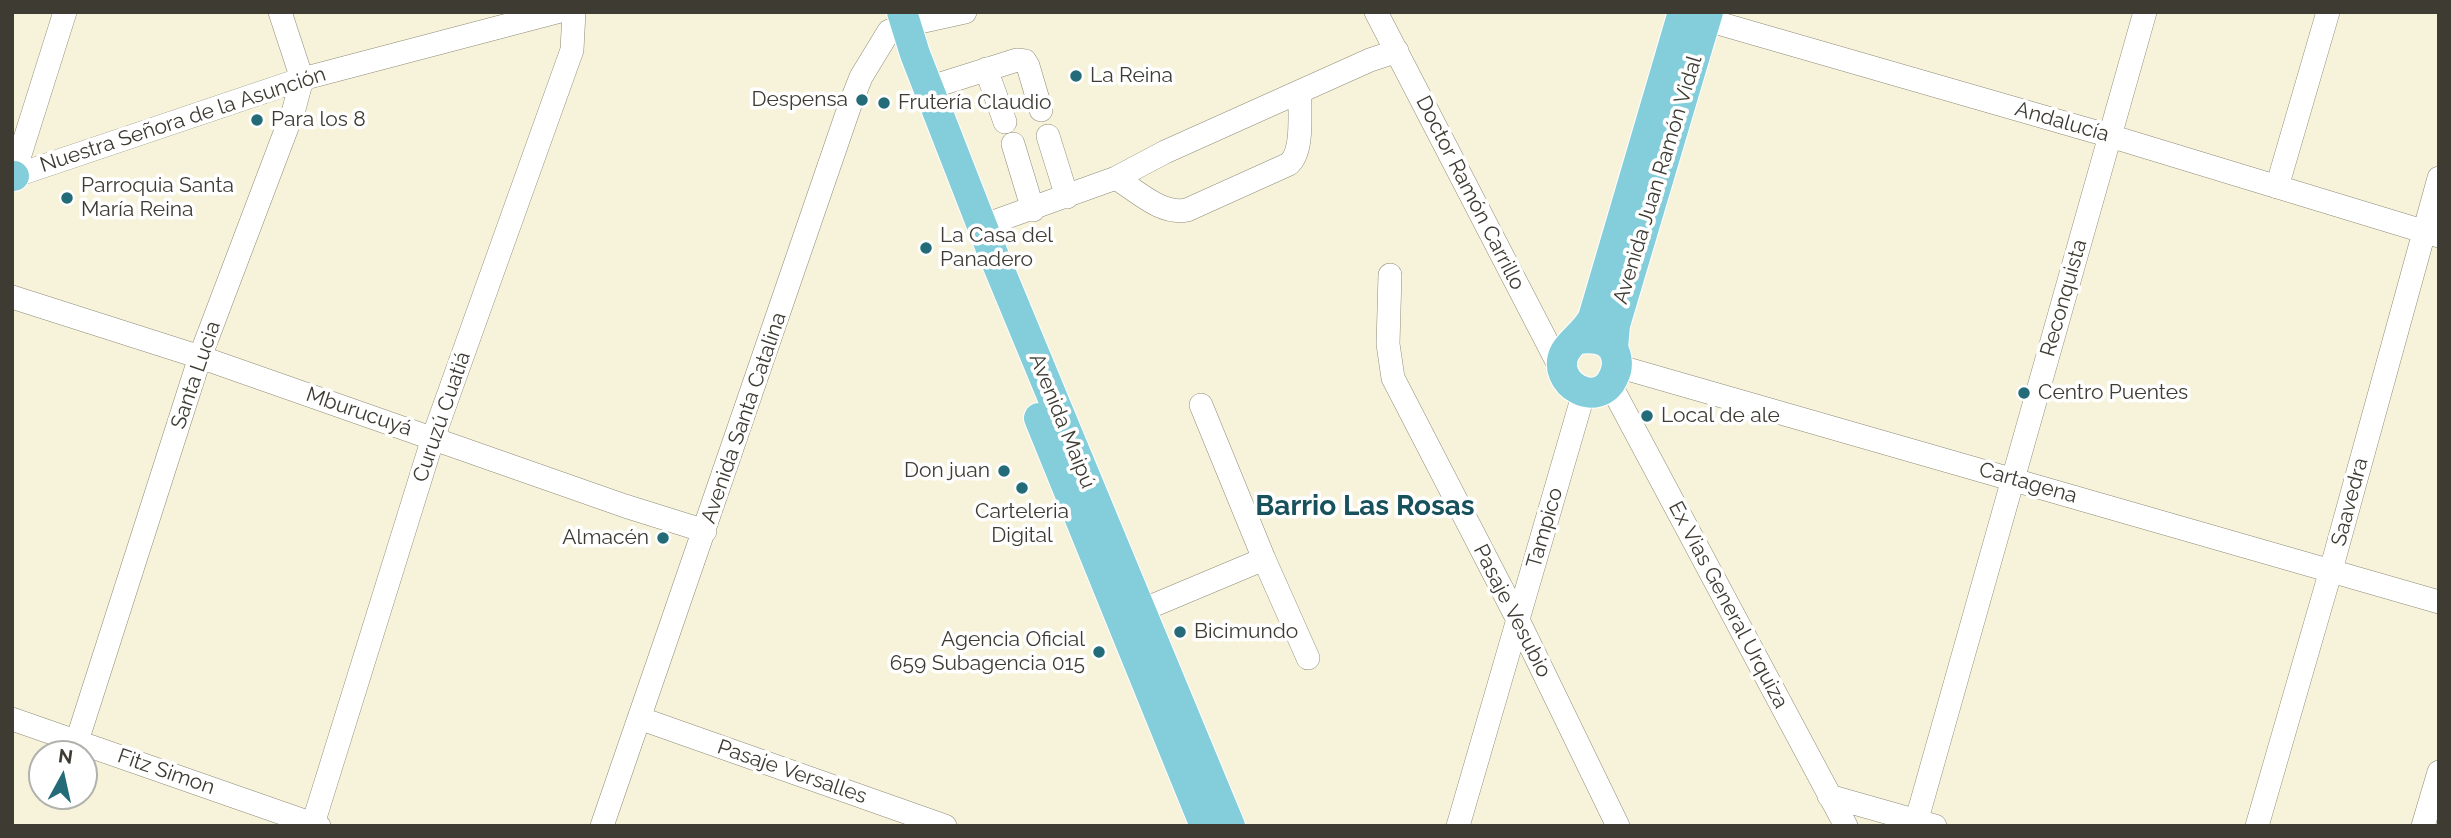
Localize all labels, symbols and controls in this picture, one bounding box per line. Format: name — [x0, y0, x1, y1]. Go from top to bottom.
street label: Avenida Juan Ramón Vidal — [1608, 53, 1708, 307]
street label: Nuestra Señora de la Asunción — [37, 62, 329, 178]
place label: La Reina — [1090, 63, 1173, 89]
marker: La Reina — [1068, 68, 1084, 84]
place label: Despensa — [751, 87, 848, 113]
place label: Frutería Claudio — [898, 90, 1052, 116]
marker: Despensa — [854, 92, 870, 108]
street label: Doctor Ramón Carrillo — [1410, 92, 1530, 294]
marker: Frutería Claudio — [876, 95, 892, 111]
street label: Andalucía — [2012, 97, 2112, 147]
place label: Para los 8 — [271, 107, 366, 133]
marker: Para los 8 — [249, 112, 265, 128]
place label: Parroquia Santa María Reina — [81, 173, 234, 223]
marker: Parroquia Santa María Reina — [59, 190, 75, 206]
place label: La Casa del Panadero — [940, 223, 1053, 273]
street label: Reconquista — [2035, 237, 2093, 359]
marker: La Casa del Panadero — [918, 240, 934, 256]
street label: Avenida Santa Catalina — [696, 309, 792, 527]
street label: Santa Lucia — [166, 318, 226, 432]
street label: Curuzú Cuatiá — [408, 349, 476, 485]
street label: Avenida Maipú — [1024, 350, 1100, 492]
place label: Centro Puentes — [2038, 380, 2188, 406]
street label: Mburucuyá — [303, 382, 415, 442]
marker: Centro Puentes — [2016, 385, 2032, 401]
place label: Local de ale — [1661, 403, 1780, 429]
marker: Local de ale — [1639, 408, 1655, 424]
street label: Saavedra — [2326, 455, 2374, 549]
street label: Cartagena — [1976, 457, 2080, 509]
place label: Don juan — [904, 458, 990, 484]
marker: Don juan — [996, 463, 1012, 479]
marker: Carteleria Digital — [1014, 480, 1030, 496]
street label: Tampico — [1521, 485, 1569, 571]
district label: Barrio Las Rosas — [1255, 490, 1475, 524]
street label: Ex Vias General Urquiza — [1663, 497, 1793, 713]
place label: Carteleria Digital — [975, 499, 1069, 549]
place label: Almacén — [562, 525, 649, 551]
marker: Almacén — [655, 530, 671, 546]
street label: Pasaje Vesubio — [1468, 540, 1556, 682]
place label: Bicimundo — [1194, 619, 1298, 645]
marker: Bicimundo — [1172, 624, 1188, 640]
place label: Agencia Oficial 659 Subagencia 015 — [890, 627, 1085, 677]
marker: Agencia Oficial 659 Subagencia 015 — [1091, 644, 1107, 660]
street label: Pasaje Versalles — [714, 735, 870, 809]
north arrow — [28, 740, 98, 810]
text: N — [57, 744, 74, 768]
street label: Fitz Simon — [114, 744, 218, 800]

